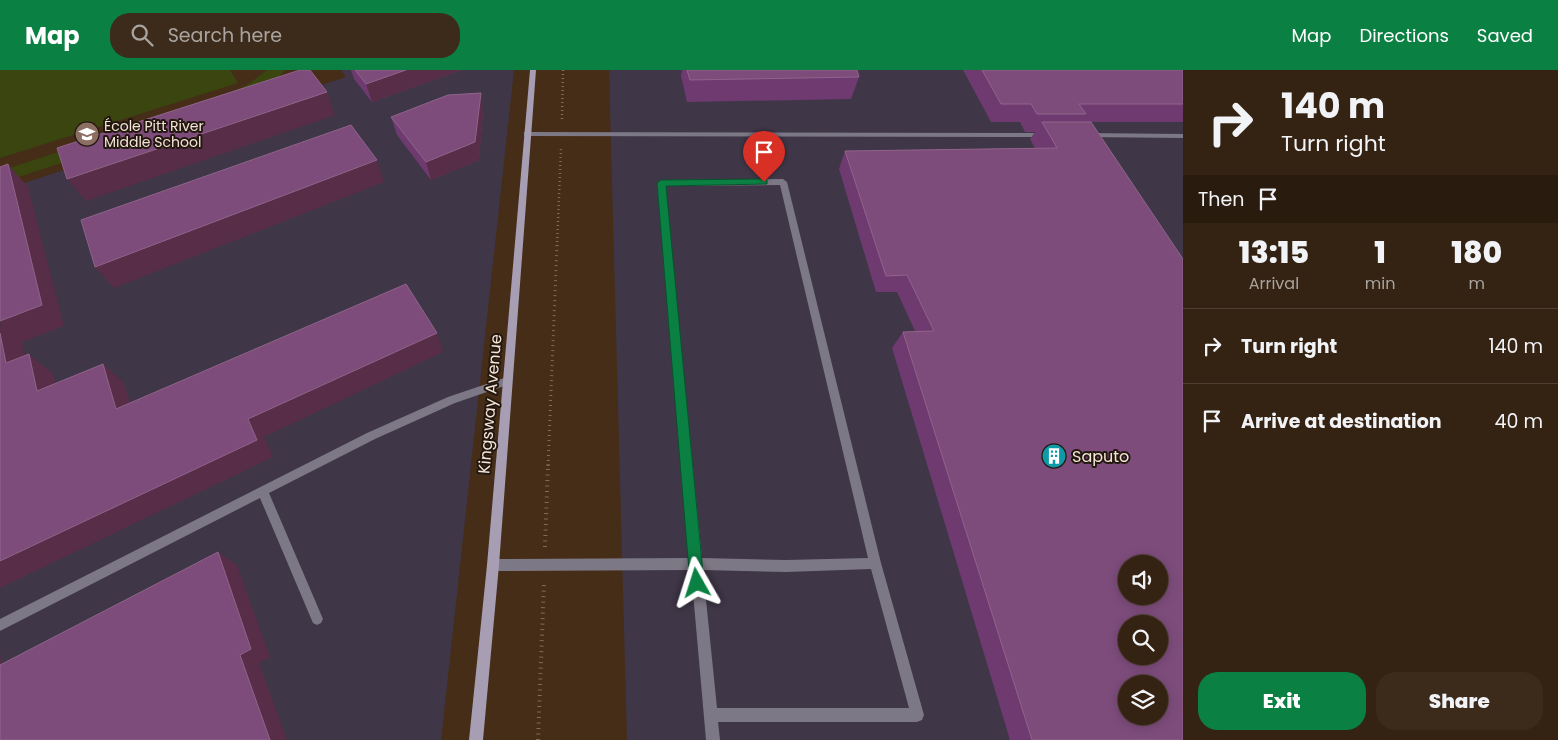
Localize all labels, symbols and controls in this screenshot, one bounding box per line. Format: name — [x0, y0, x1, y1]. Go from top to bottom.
search box — [110, 13, 460, 58]
text: Map — [25, 19, 80, 52]
icon: search — [128, 21, 156, 49]
text: Search here — [168, 22, 282, 49]
text: Map — [1292, 23, 1331, 48]
text: Directions — [1359, 23, 1449, 48]
text: Saved — [1477, 23, 1533, 48]
text: 140 m — [1281, 81, 1385, 130]
icon: right — [1198, 90, 1263, 155]
place label: École Pitt River Middle School — [104, 116, 204, 152]
school or university icon: École Pitt River Middle School — [74, 121, 100, 147]
text: Turn right — [1281, 128, 1386, 159]
pin — [743, 131, 785, 182]
icon: arrive — [750, 138, 778, 166]
icon: arrive — [1254, 185, 1282, 213]
text: Then — [1198, 186, 1244, 213]
text: 13:15 — [1239, 231, 1309, 274]
text: 1 — [1374, 231, 1386, 274]
text: 180 — [1451, 231, 1502, 274]
text: Arrival — [1249, 272, 1299, 295]
text: min — [1365, 272, 1395, 295]
text: m — [1469, 272, 1485, 295]
icon: right — [1198, 332, 1226, 360]
street label: Kingsway Avenue — [472, 333, 508, 475]
text: Turn right — [1241, 333, 1337, 360]
text: 140 m — [1488, 333, 1543, 360]
icon: arrive — [1198, 407, 1226, 435]
text: Arrive at destination — [1241, 408, 1442, 435]
text: 40 m — [1494, 408, 1543, 435]
building icon: Saputo — [1041, 443, 1067, 469]
place label: Saputo — [1072, 445, 1129, 468]
map controls — [1118, 555, 1168, 725]
button: sound — [1118, 555, 1168, 605]
position arrow — [670, 556, 722, 608]
button: search — [1118, 615, 1168, 665]
button: Exit — [1198, 672, 1366, 730]
button: Share — [1376, 672, 1543, 730]
button: layers — [1118, 675, 1168, 725]

